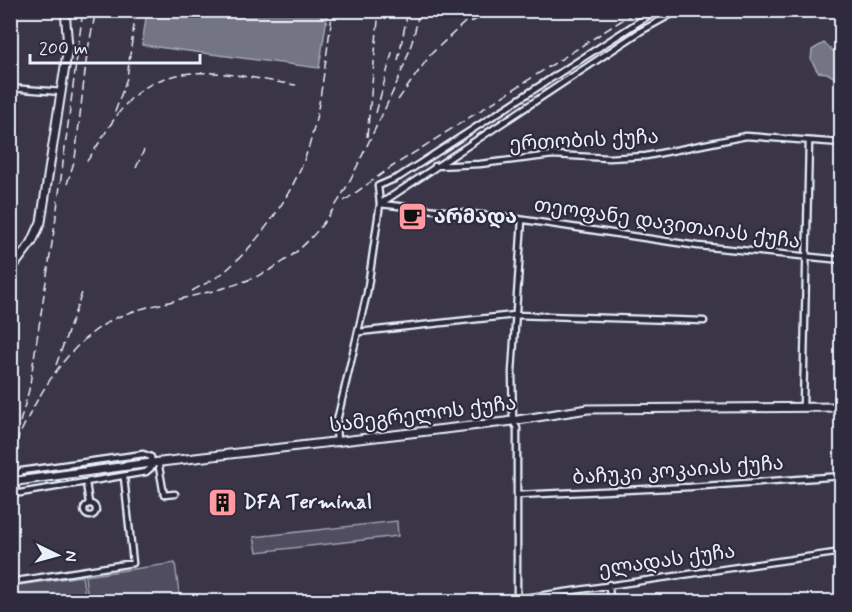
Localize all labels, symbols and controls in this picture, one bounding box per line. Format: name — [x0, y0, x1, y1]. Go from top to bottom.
scale bar — [30, 27, 200, 65]
text: 200 m — [39, 37, 88, 61]
street label: ერთობის ქუჩა — [509, 124, 659, 158]
street label: თეოფანე დავითაიას ქუჩა — [532, 192, 802, 256]
cafe icon: არმადა — [397, 201, 429, 233]
place label: არმადა — [434, 204, 517, 231]
street label: სამეგრელოს ქუჩა — [328, 390, 518, 440]
street label: ბაჩუკი კოკაიას ქუჩა — [571, 450, 785, 492]
building icon: DFA Terminal — [206, 486, 238, 518]
place label: DFA Terminal — [243, 489, 372, 516]
north arrow — [27, 525, 87, 585]
street label: ელადას ქუჩა — [597, 538, 737, 584]
text: N — [60, 550, 81, 562]

